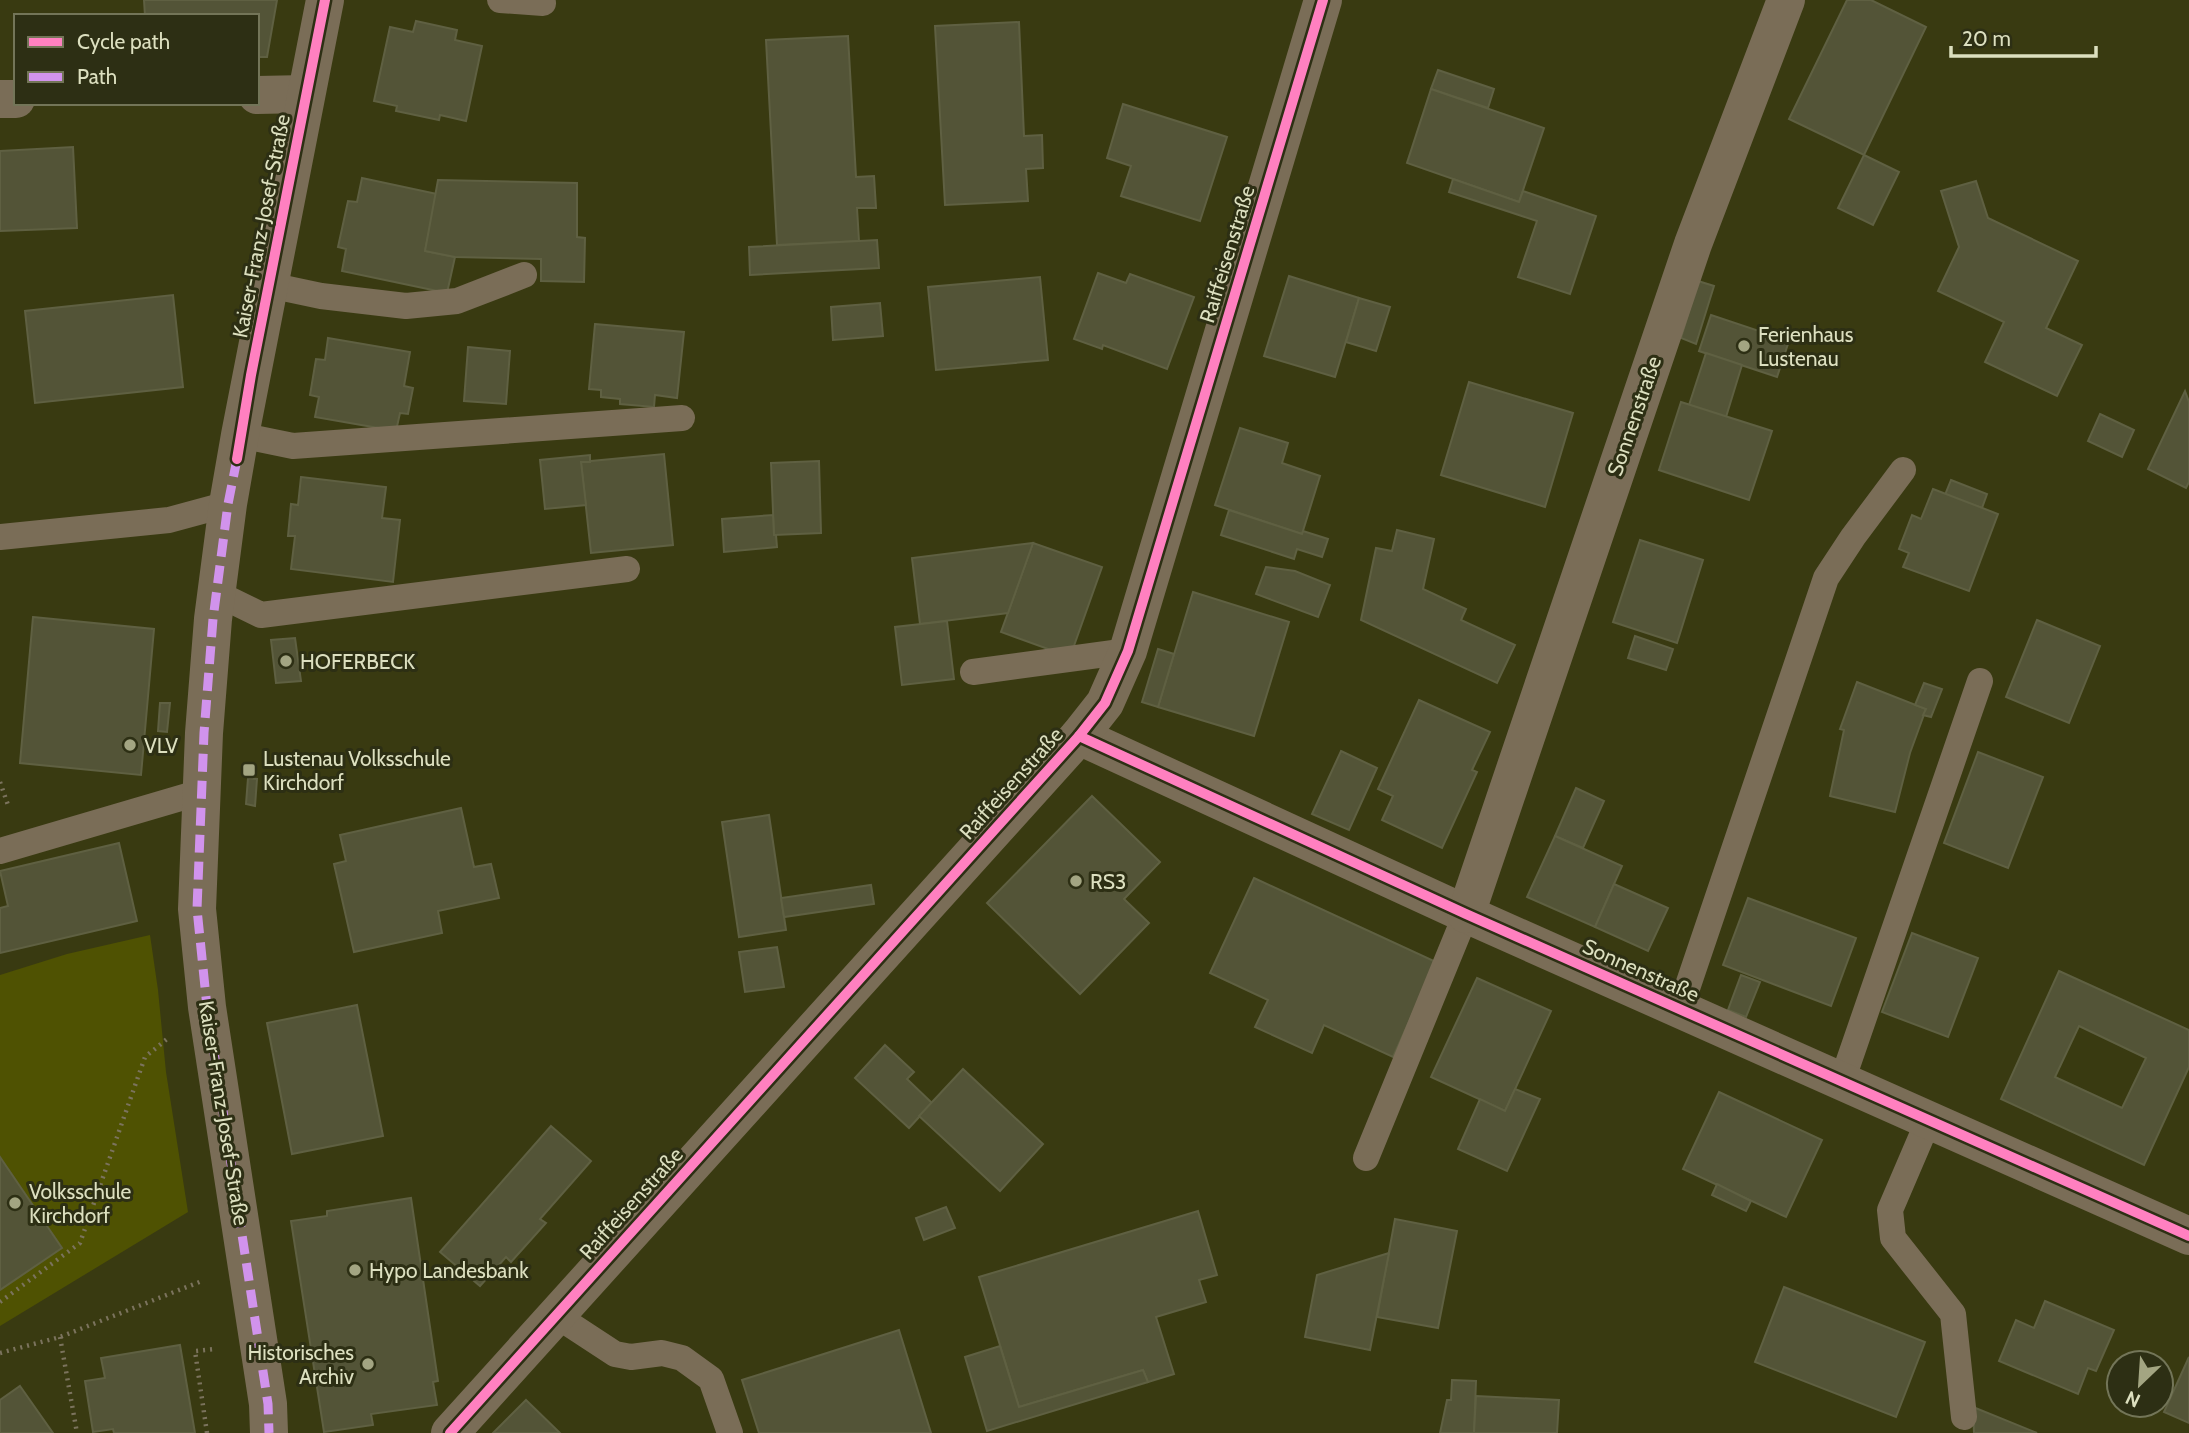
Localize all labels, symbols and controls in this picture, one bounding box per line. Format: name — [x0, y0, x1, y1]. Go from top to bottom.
legend — [14, 14, 259, 105]
scale bar — [1951, 14, 2096, 58]
text: 20 m — [1962, 26, 2011, 51]
text: Cycle path — [77, 29, 170, 54]
text: Path — [77, 64, 117, 89]
street label: Kaiser-Franz-Josef-Straße — [227, 112, 295, 340]
street label: Raiffeisenstraße — [1194, 182, 1260, 326]
place label: Ferienhaus Lustenau — [1758, 322, 1854, 371]
marker: Ferienhaus Lustenau — [1736, 338, 1752, 354]
street label: Sonnenstraße — [1602, 353, 1666, 479]
place label: HOFERBECK — [300, 649, 415, 674]
marker: HOFERBECK — [278, 653, 294, 669]
street label: Raiffeisenstraße — [954, 722, 1068, 844]
place label: VLV — [144, 733, 178, 758]
marker: VLV — [122, 737, 138, 753]
place label: Lustenau Volksschule Kirchdorf — [263, 746, 451, 795]
marker: Lustenau Volksschule Kirchdorf — [241, 762, 257, 778]
place label: RS3 — [1090, 869, 1126, 894]
marker: RS3 — [1068, 873, 1084, 889]
street label: Sonnenstraße — [1579, 933, 1703, 1007]
street label: Kaiser-Franz-Josef-Straße — [194, 999, 254, 1227]
street label: Raiffeisenstraße — [574, 1142, 688, 1264]
place label: Volksschule Kirchdorf — [29, 1179, 132, 1228]
marker: Volksschule Kirchdorf — [7, 1195, 23, 1211]
place label: Hypo Landesbank — [369, 1258, 529, 1283]
marker: Hypo Landesbank — [347, 1262, 363, 1278]
place label: Historisches Archiv — [248, 1340, 355, 1389]
north arrow — [2105, 1349, 2175, 1419]
marker: Historisches Archiv — [360, 1356, 376, 1372]
text: N — [2122, 1386, 2144, 1412]

